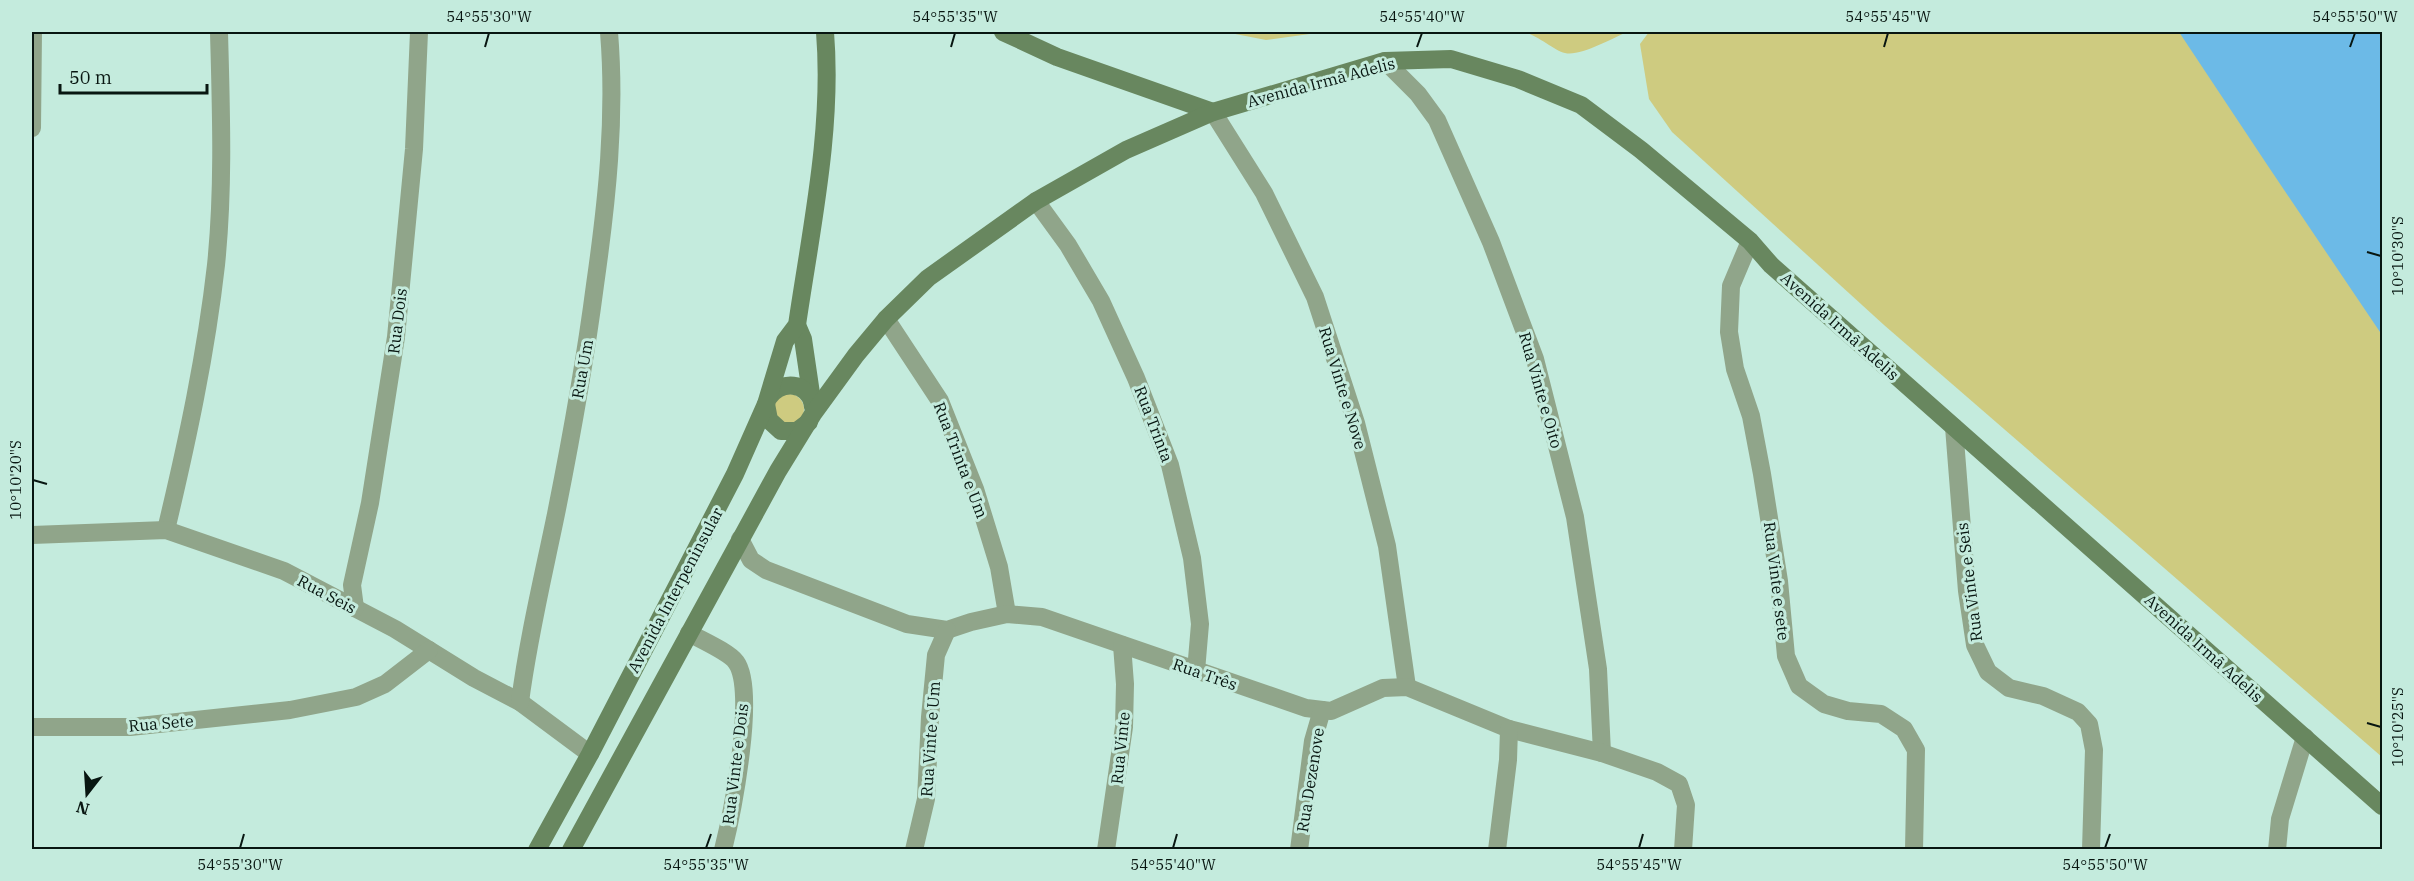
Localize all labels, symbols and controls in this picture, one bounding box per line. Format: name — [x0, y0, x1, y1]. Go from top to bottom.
text: 54°55'30"W — [446, 7, 532, 26]
text: 54°55'35"W — [912, 7, 998, 26]
text: 54°55'40"W — [1379, 7, 1465, 26]
text: 54°55'45"W — [1845, 7, 1931, 26]
text: 54°55'50"W — [2312, 7, 2398, 26]
street label: Avenida Irmã Adelis — [1245, 53, 1397, 111]
scale bar — [60, 57, 207, 95]
text: 50 m — [69, 66, 112, 89]
text: 10°10'30"S — [2388, 216, 2407, 296]
street label: Avenida Irmã Adelis — [1777, 268, 1903, 384]
street label: Rua Dois — [383, 287, 411, 355]
street label: Rua Vinte e Nove — [1315, 324, 1371, 452]
street label: Rua Vinte e Oito — [1515, 330, 1567, 450]
street label: Rua Um — [567, 338, 597, 400]
street label: Rua Trinta — [1130, 383, 1178, 465]
street label: Rua Trinta e Um — [930, 399, 992, 521]
text: 10°10'20"S — [6, 440, 25, 520]
street label: Avenida Interpeninsular — [623, 504, 727, 676]
street label: Rua Vinte e sete — [1760, 521, 1794, 641]
street label: Rua Vinte e Seis — [1952, 521, 1986, 643]
street label: Rua Seis — [294, 570, 360, 618]
street label: Avenida Irmã Adelis — [2141, 590, 2267, 706]
street label: Rua Três — [1170, 654, 1240, 694]
street label: Rua Vinte e Um — [916, 681, 944, 797]
text: 10°10'25"S — [2388, 687, 2407, 767]
street label: Rua Vinte e Dois — [718, 702, 752, 826]
street label: Rua Sete — [128, 710, 194, 736]
street label: Rua Vinte — [1106, 711, 1134, 785]
street label: Rua Dezenove — [1292, 726, 1328, 834]
north arrow — [57, 764, 117, 824]
text: N — [74, 797, 92, 820]
text: 54°55'30"W — [197, 855, 283, 874]
text: 54°55'35"W — [663, 855, 749, 874]
text: 54°55'40"W — [1130, 855, 1216, 874]
text: 54°55'45"W — [1596, 855, 1682, 874]
text: 54°55'50"W — [2062, 855, 2148, 874]

